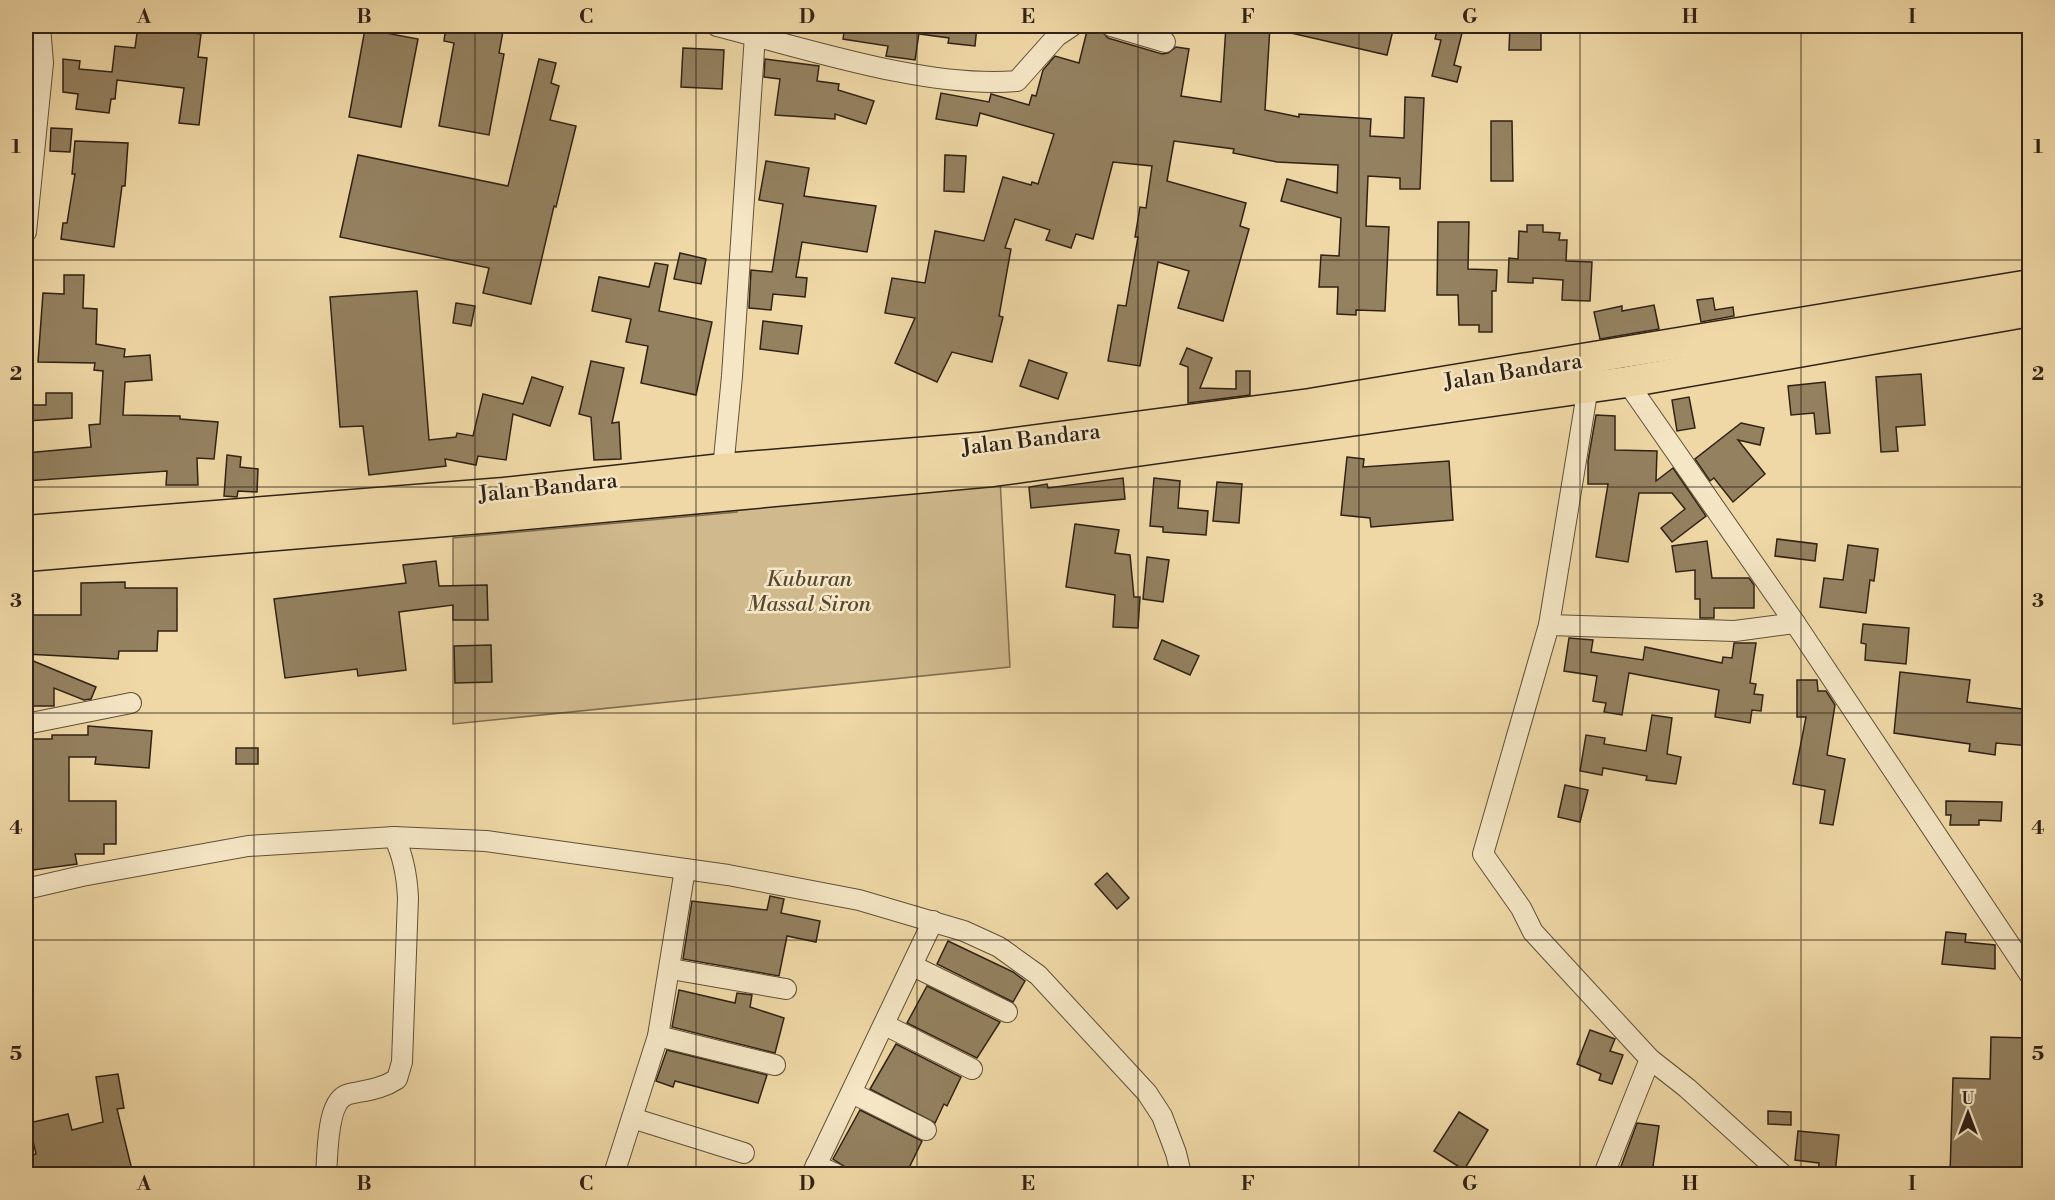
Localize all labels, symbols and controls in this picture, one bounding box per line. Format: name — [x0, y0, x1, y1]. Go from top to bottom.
text: A — [136, 5, 152, 30]
text: B — [356, 5, 372, 30]
text: C — [579, 5, 593, 30]
text: D — [799, 5, 815, 30]
text: E — [1021, 5, 1035, 30]
text: F — [1241, 5, 1255, 30]
text: G — [1462, 5, 1478, 30]
text: H — [1682, 5, 1699, 30]
text: I — [1908, 5, 1916, 30]
text: 1 — [11, 135, 21, 160]
text: 1 — [2033, 135, 2043, 160]
street label: Jalan Bandara — [1441, 348, 1585, 396]
text: 2 — [10, 362, 22, 387]
text: 2 — [2032, 362, 2044, 387]
street label: Jalan Bandara — [959, 418, 1103, 462]
street label: Jalan Bandara — [476, 467, 620, 509]
park label: Kuburan Massal Siron — [747, 566, 872, 618]
text: 3 — [10, 589, 22, 614]
text: 3 — [2032, 589, 2044, 614]
text: 4 — [9, 816, 23, 841]
text: 4 — [2031, 816, 2045, 841]
text: 5 — [10, 1042, 22, 1067]
text: 5 — [2032, 1042, 2044, 1067]
north arrow — [1938, 1083, 1998, 1143]
text: U — [1962, 1089, 1975, 1109]
text: A — [136, 1172, 152, 1197]
text: B — [356, 1172, 372, 1197]
text: C — [579, 1172, 593, 1197]
text: D — [799, 1172, 815, 1197]
text: E — [1021, 1172, 1035, 1197]
text: F — [1241, 1172, 1255, 1197]
text: G — [1462, 1172, 1478, 1197]
text: H — [1682, 1172, 1699, 1197]
text: I — [1908, 1172, 1916, 1197]

